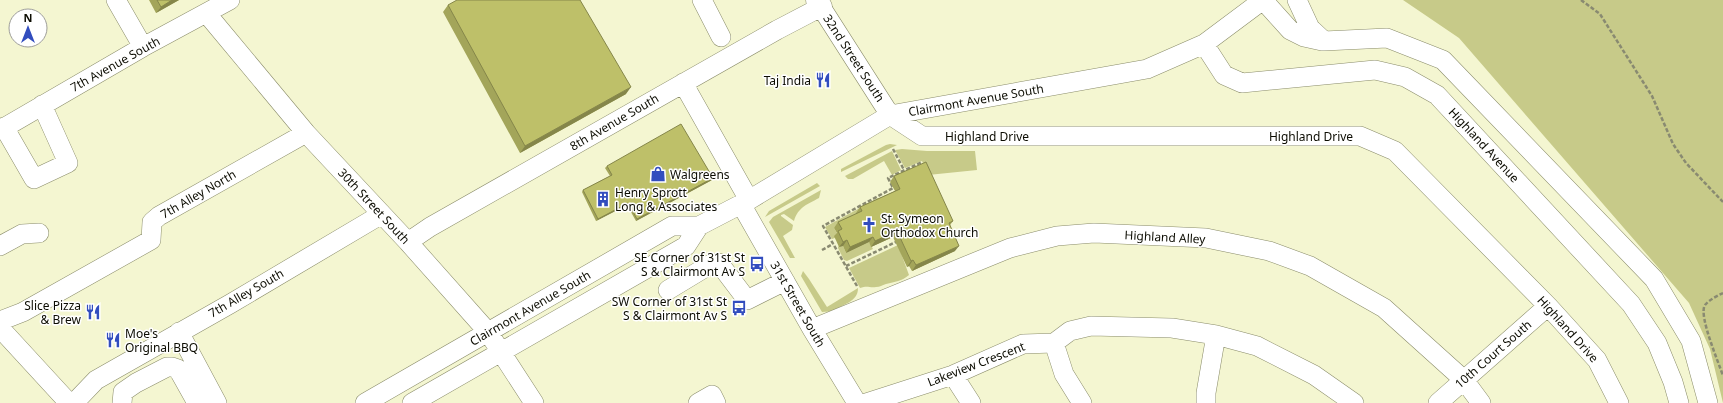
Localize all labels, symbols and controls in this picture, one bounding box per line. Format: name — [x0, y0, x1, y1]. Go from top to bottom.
north arrow — [8, 8, 48, 48]
text: N — [24, 10, 32, 25]
street label: 32nd Street South — [819, 11, 889, 105]
street label: 7th Avenue South — [67, 32, 163, 96]
restaurant icon: Taj India — [814, 71, 832, 89]
place label: Taj India — [764, 72, 811, 89]
street label: Clairmont Avenue South — [907, 80, 1045, 120]
street label: 8th Avenue South — [566, 90, 662, 154]
street label: Highland Avenue — [1445, 104, 1523, 186]
street label: Highland Drive — [945, 128, 1029, 145]
street label: Highland Drive — [1269, 128, 1353, 145]
street label: 30th Street South — [334, 164, 414, 248]
shop icon: Walgreens — [649, 165, 667, 183]
street label: 7th Alley North — [157, 166, 239, 222]
place label: Walgreens — [670, 166, 730, 183]
place label: Henry Sprott Long & Associates — [615, 184, 717, 215]
building icon: Henry Sprott Long & Associates — [594, 190, 612, 208]
place label: St. Symeon Orthodox Church — [881, 210, 979, 241]
church icon: St. Symeon Orthodox Church — [860, 216, 878, 234]
street label: Highland Alley — [1124, 226, 1207, 248]
place label: SE Corner of 31st St S & Clairmont Av S — [634, 249, 746, 280]
bus stop icon: SE Corner of 31st St S & Clairmont Av S — [748, 255, 766, 273]
street label: 31st Street South — [766, 258, 830, 350]
street label: 7th Alley South — [205, 265, 287, 321]
street label: Clairmont Avenue South — [466, 266, 594, 350]
street label: Highland Drive — [1534, 292, 1603, 366]
place label: SW Corner of 31st St S & Clairmont Av S — [612, 293, 728, 324]
place label: Slice Pizza & Brew — [24, 297, 82, 328]
bus stop icon: SW Corner of 31st St S & Clairmont Av S — [730, 299, 748, 317]
restaurant icon: Slice Pizza & Brew — [84, 303, 102, 321]
street label: 10th Court South — [1451, 316, 1535, 392]
place label: Moe's Original BBQ — [125, 325, 198, 356]
restaurant icon: Moe's Original BBQ — [104, 331, 122, 349]
street label: Lakeview Crescent — [925, 337, 1028, 390]

